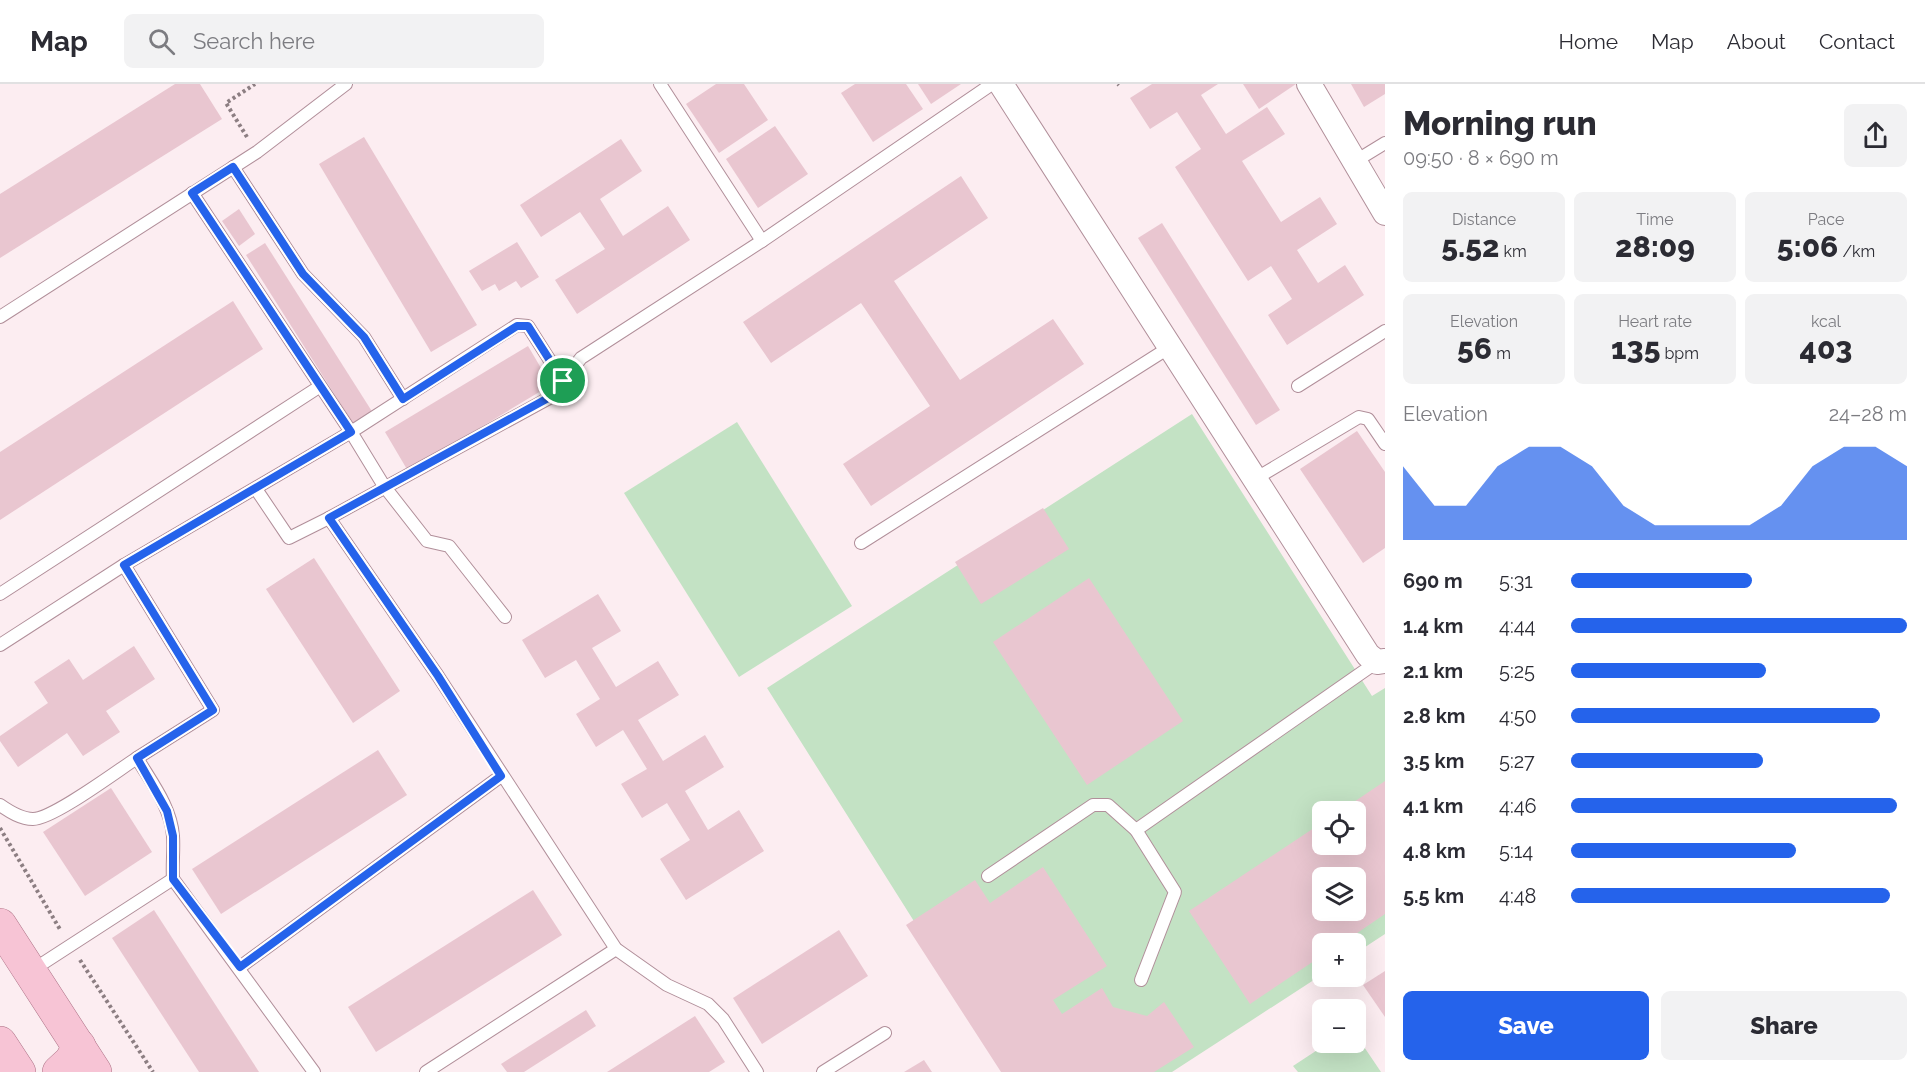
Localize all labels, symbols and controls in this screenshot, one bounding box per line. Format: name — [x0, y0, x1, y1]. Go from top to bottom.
search box — [124, 14, 544, 68]
text: Map — [30, 25, 88, 58]
icon: search — [145, 25, 178, 58]
text: Search here — [193, 28, 315, 54]
text: Home — [1559, 29, 1618, 54]
text: Map — [1651, 29, 1694, 54]
text: About — [1727, 29, 1786, 54]
text: Contact — [1819, 29, 1895, 54]
text: Morning run — [1403, 104, 1597, 143]
button: share — [1844, 104, 1907, 167]
text: 09:50 · 8 × 690 m — [1403, 146, 1559, 170]
text: Distance — [1452, 210, 1516, 229]
text: Time — [1636, 210, 1674, 229]
text: Pace — [1808, 210, 1844, 229]
text: 5.52 — [1441, 229, 1499, 264]
text: 28:09 — [1615, 229, 1695, 264]
text: 5:06 — [1777, 229, 1838, 264]
text: km — [1499, 242, 1527, 261]
text: /km — [1838, 242, 1875, 261]
text: Elevation — [1450, 312, 1518, 331]
text: Heart rate — [1618, 312, 1692, 331]
text: kcal — [1811, 312, 1841, 331]
text: 56 — [1457, 331, 1492, 366]
text: 135 — [1611, 331, 1660, 366]
text: 403 — [1800, 331, 1852, 366]
text: m — [1492, 344, 1511, 363]
text: bpm — [1660, 344, 1699, 363]
pin — [537, 355, 588, 406]
icon: arrive — [546, 364, 579, 397]
text: Elevation — [1403, 402, 1488, 426]
text: 24–28 m — [1829, 402, 1907, 426]
text: 690 m — [1403, 569, 1463, 593]
text: 5:31 — [1499, 569, 1533, 593]
text: 1.4 km — [1403, 614, 1463, 638]
text: 4:44 — [1499, 614, 1536, 638]
text: 2.1 km — [1403, 659, 1463, 683]
text: 5:25 — [1499, 659, 1535, 683]
text: 2.8 km — [1403, 704, 1465, 728]
text: 4:50 — [1499, 704, 1537, 728]
text: 3.5 km — [1403, 749, 1464, 773]
text: 5:27 — [1499, 749, 1535, 773]
text: 4.1 km — [1403, 794, 1463, 818]
text: 4:46 — [1499, 794, 1537, 818]
map controls — [1312, 801, 1366, 1053]
button: locate — [1312, 801, 1366, 855]
text: 4.8 km — [1403, 839, 1466, 863]
text: 5:14 — [1499, 839, 1533, 863]
button: layers — [1312, 867, 1366, 921]
text: 5.5 km — [1403, 884, 1464, 908]
text: 4:48 — [1499, 884, 1536, 908]
button: + — [1312, 933, 1366, 987]
button: Save — [1403, 991, 1649, 1060]
button: Share — [1661, 991, 1907, 1060]
button: − — [1312, 999, 1366, 1053]

